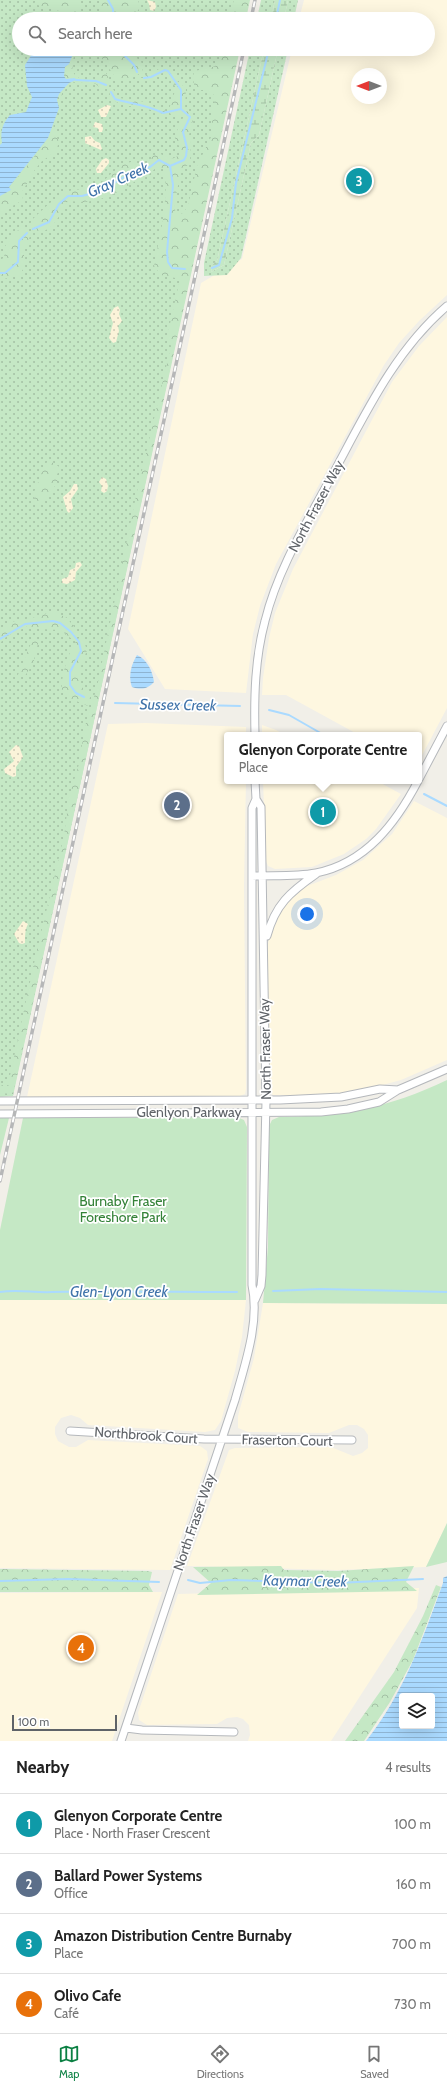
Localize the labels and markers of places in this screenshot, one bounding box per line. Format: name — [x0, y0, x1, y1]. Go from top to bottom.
pin: 3 — [346, 166, 372, 196]
pin: 2 — [164, 790, 190, 820]
pin: 1 — [310, 797, 336, 827]
pin: 4 — [68, 1633, 94, 1663]

